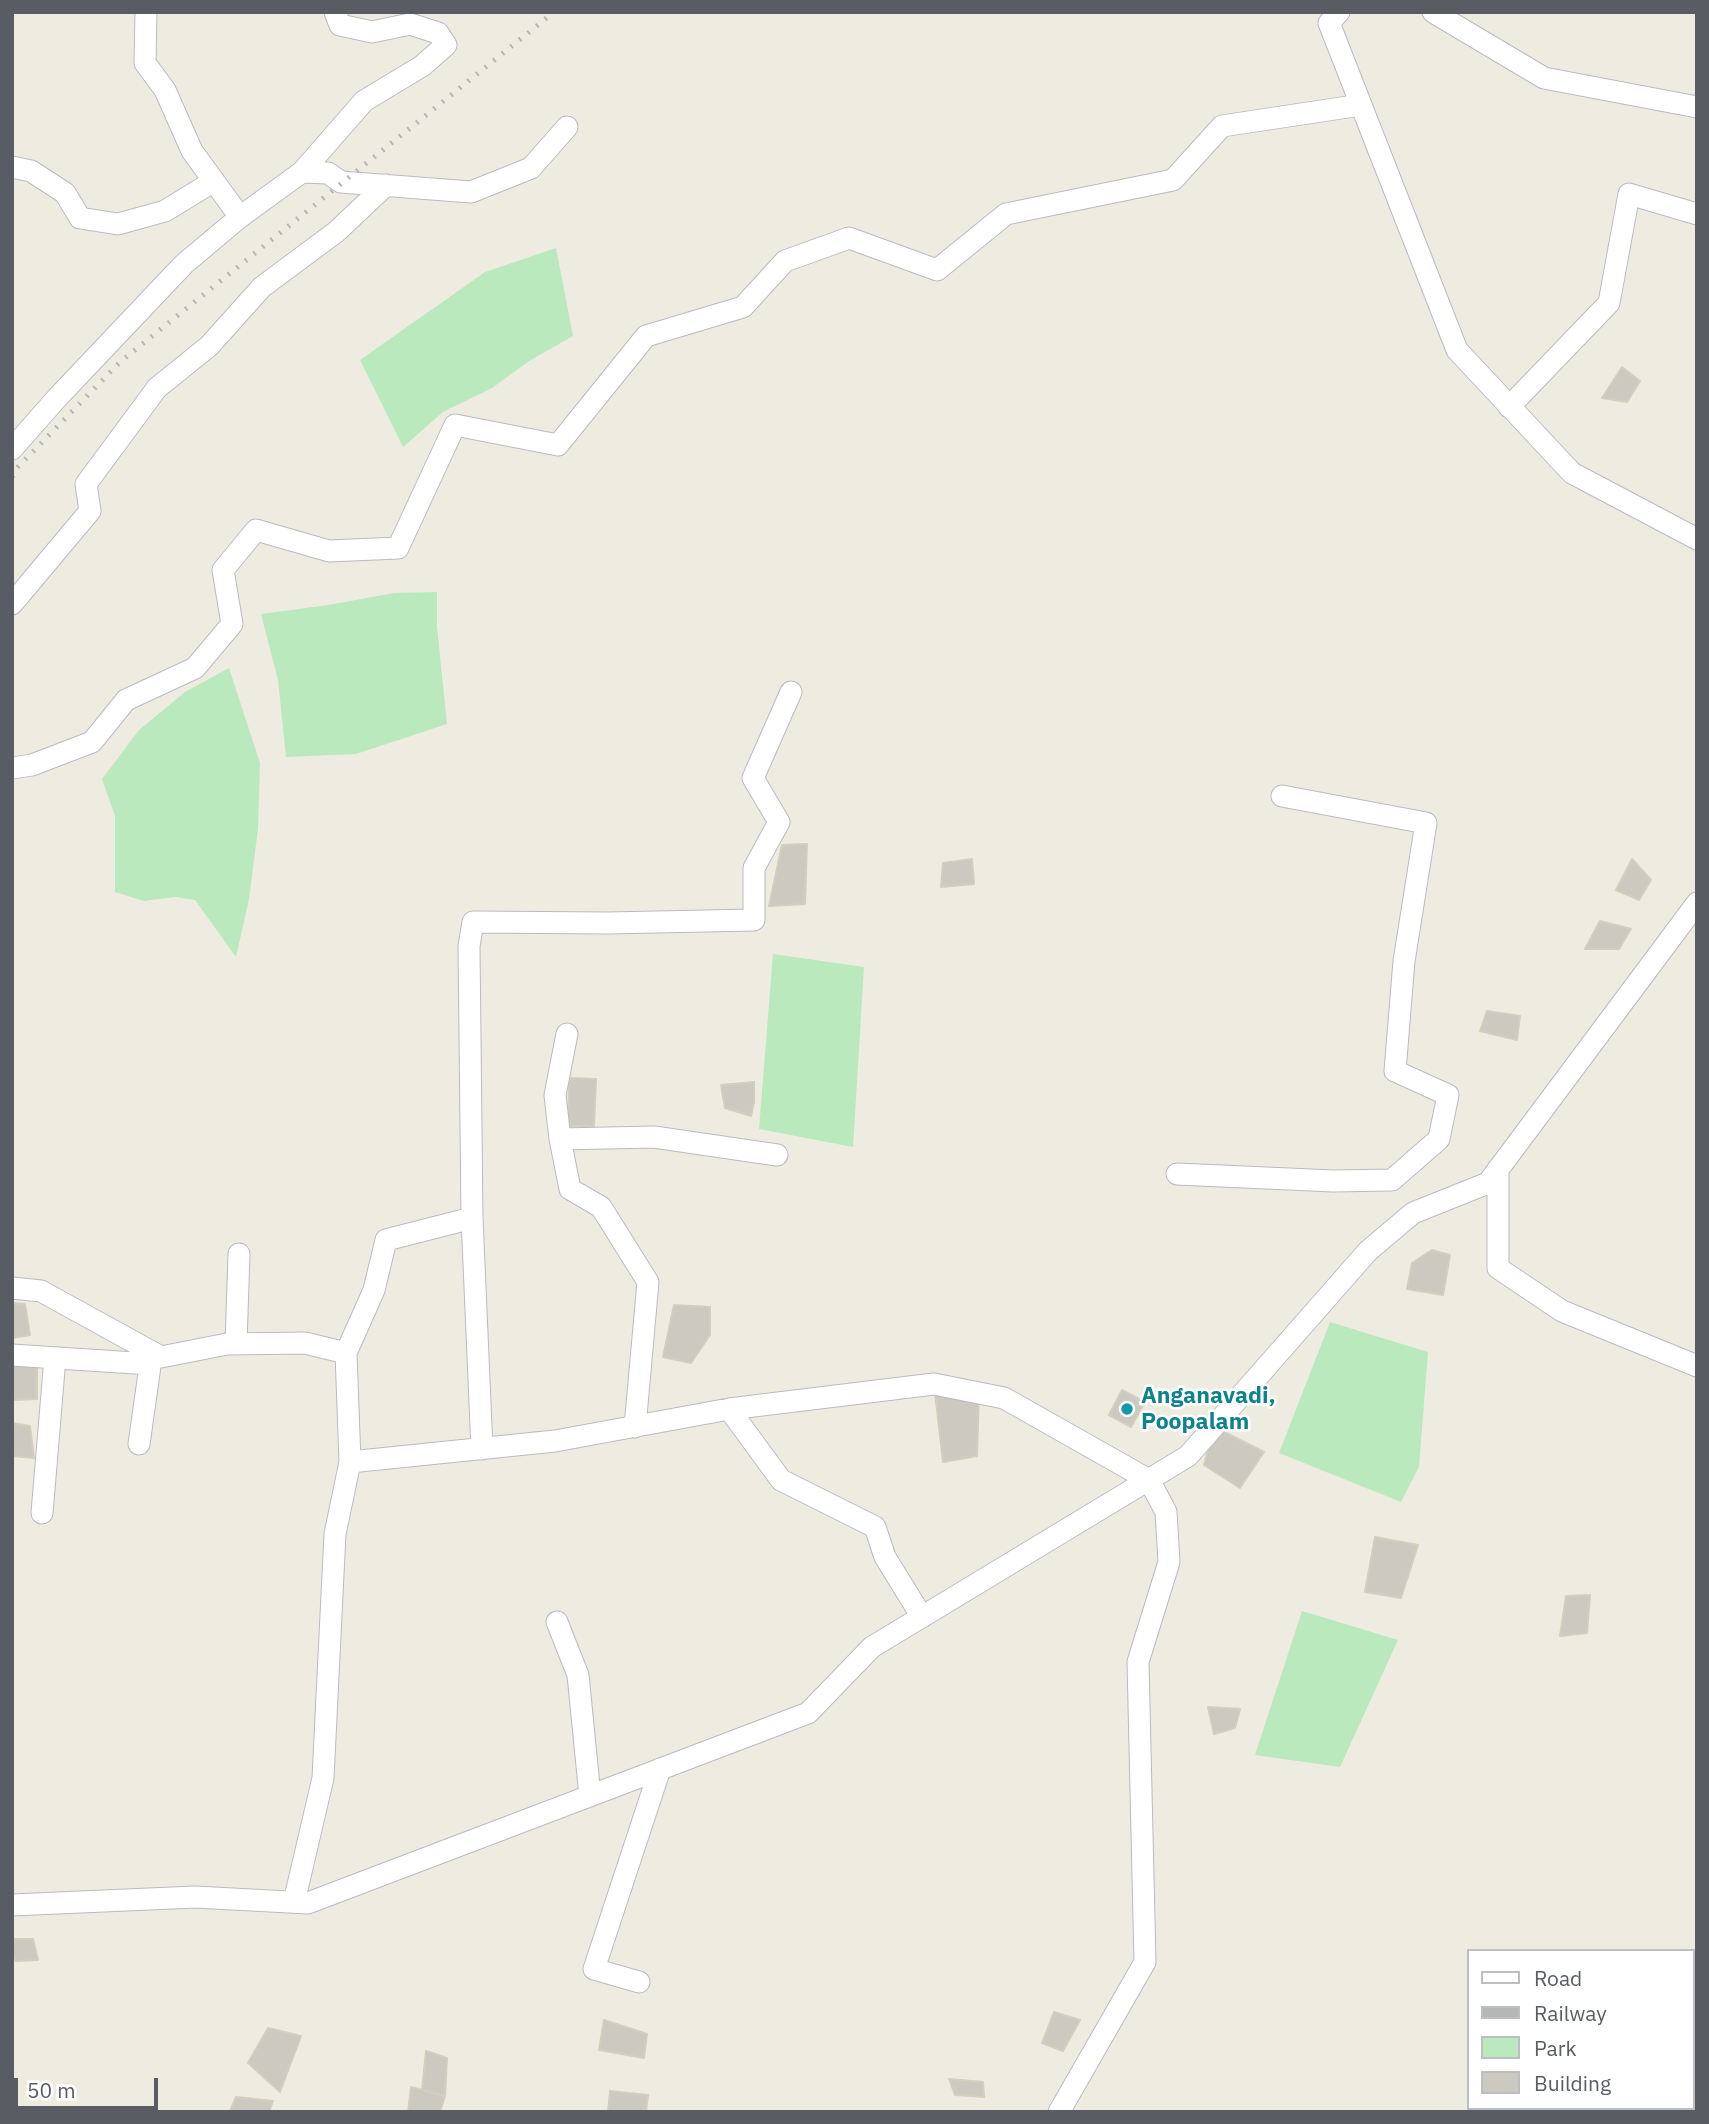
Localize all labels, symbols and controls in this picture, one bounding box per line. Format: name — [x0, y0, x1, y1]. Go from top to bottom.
place label: Anganavadi, Poopalam — [1141, 1382, 1276, 1436]
marker: Anganavadi, Poopalam — [1119, 1401, 1135, 1417]
legend — [1468, 1949, 1695, 2110]
text: Road — [1534, 1964, 1582, 1992]
text: Railway — [1534, 1999, 1607, 2027]
text: Park — [1534, 2034, 1577, 2062]
scale bar — [18, 2064, 161, 2108]
text: Building — [1534, 2069, 1611, 2097]
text: 50 m — [27, 2076, 76, 2104]

